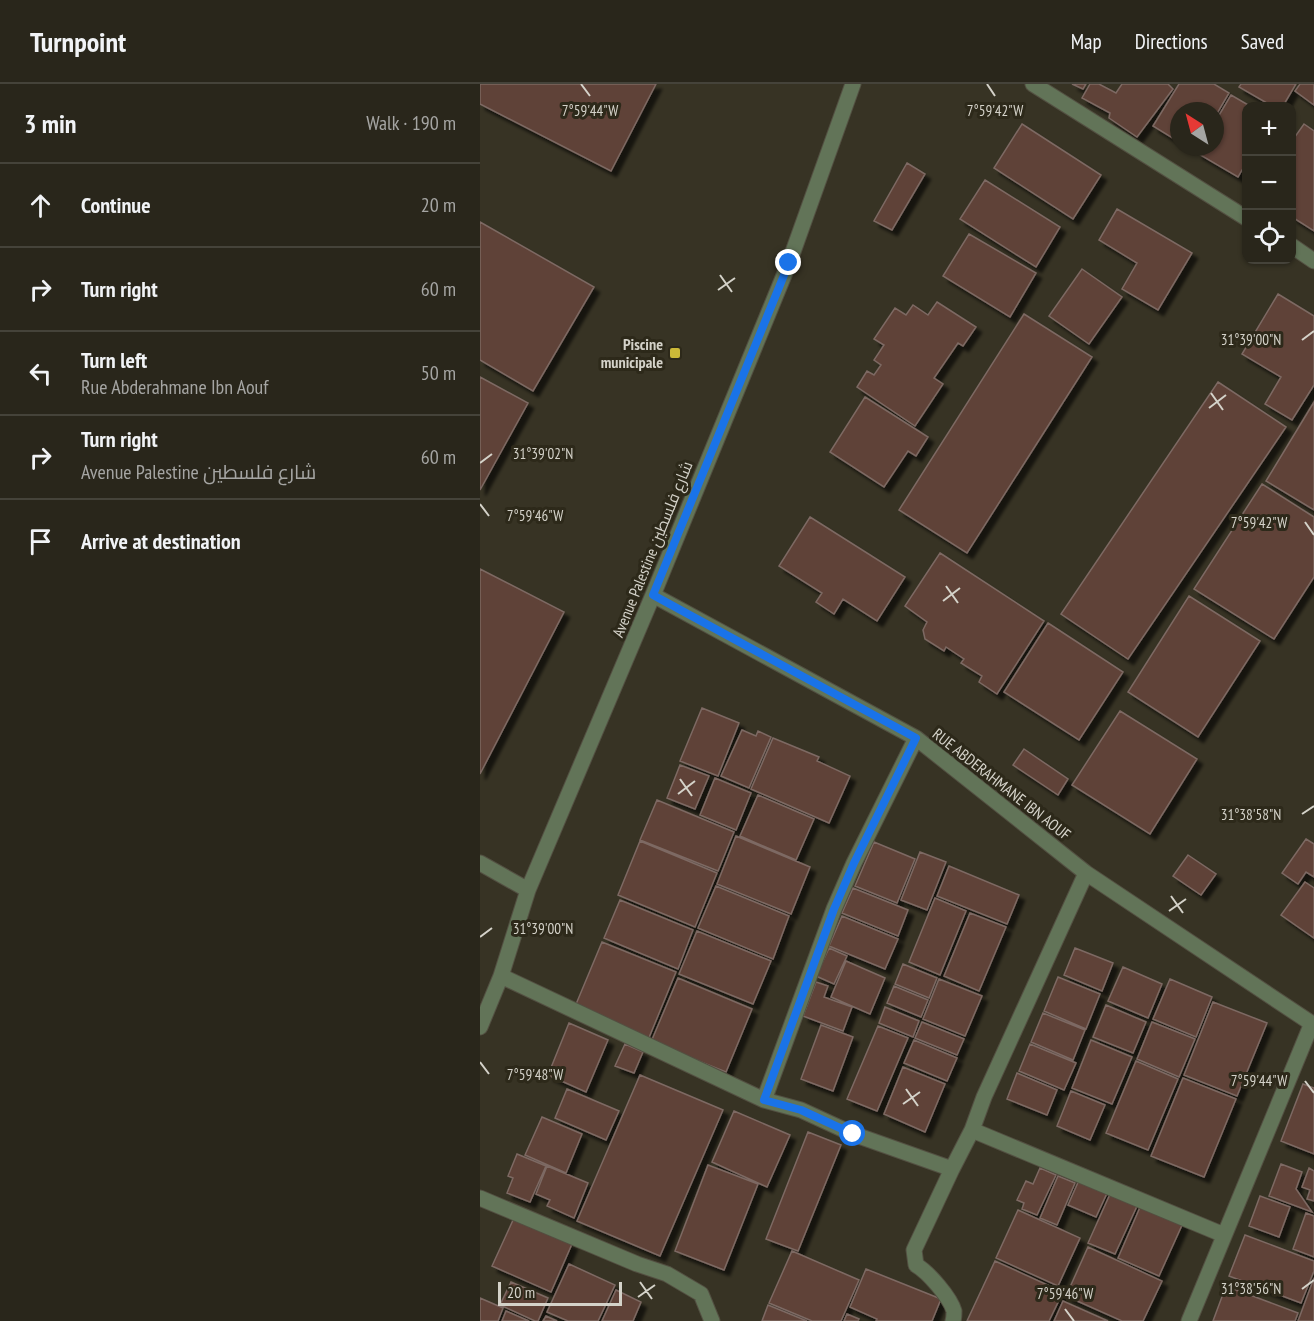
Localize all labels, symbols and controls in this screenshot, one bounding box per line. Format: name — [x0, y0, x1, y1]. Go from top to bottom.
text: Turnpoint — [30, 23, 126, 60]
text: Map — [1071, 28, 1102, 55]
text: Directions — [1135, 28, 1208, 55]
text: Saved — [1241, 28, 1284, 55]
text: 7°59'44"W — [562, 101, 618, 120]
text: 7°59'42"W — [967, 101, 1023, 120]
north arrow — [1170, 102, 1224, 156]
map controls — [1242, 102, 1296, 264]
button: + — [1242, 102, 1296, 156]
text: 3 min — [24, 107, 77, 140]
text: Walk · 190 m — [366, 110, 456, 136]
button: − — [1242, 156, 1296, 210]
icon: ahead — [24, 189, 57, 222]
text: Continue — [81, 191, 151, 219]
text: 20 m — [421, 192, 456, 218]
button: locate — [1242, 210, 1296, 264]
route end — [775, 249, 801, 275]
icon: right — [24, 273, 57, 306]
text: Turn right — [81, 275, 158, 303]
text: 60 m — [421, 276, 456, 302]
text: 31°39'00"N — [1221, 330, 1281, 349]
place label: Piscine municipale — [601, 334, 663, 372]
text: Turn left — [81, 346, 147, 374]
marker: Piscine municipale — [668, 346, 682, 360]
icon: left — [24, 357, 57, 390]
text: 50 m — [421, 360, 456, 386]
text: Rue Abderahmane Ibn Aouf — [81, 374, 268, 400]
text: Turn right — [81, 425, 158, 453]
icon: right — [24, 441, 57, 474]
text: 60 m — [421, 444, 456, 470]
text: 31°39'02"N — [513, 444, 573, 463]
street label: Avenue Palestine شارع فلسطين — [607, 458, 698, 641]
text: Avenue Palestine شارع فلسطين — [81, 459, 316, 485]
text: 7°59'46"W — [507, 506, 563, 525]
text: 7°59'42"W — [1231, 513, 1287, 532]
icon: arrive — [24, 525, 57, 558]
text: Arrive at destination — [81, 527, 241, 555]
street label: RUE ABDERAHMANE IBN AOUF — [929, 724, 1075, 844]
text: 31°38'58"N — [1221, 805, 1281, 824]
text: 31°39'00"N — [513, 919, 573, 938]
text: 7°59'48"W — [507, 1065, 563, 1084]
text: 7°59'44"W — [1231, 1071, 1287, 1090]
route start — [839, 1120, 865, 1146]
scale bar — [498, 1279, 622, 1306]
text: 31°38'56"N — [1221, 1279, 1281, 1298]
text: 20 m — [507, 1282, 535, 1302]
text: 7°59'46"W — [1037, 1284, 1093, 1303]

